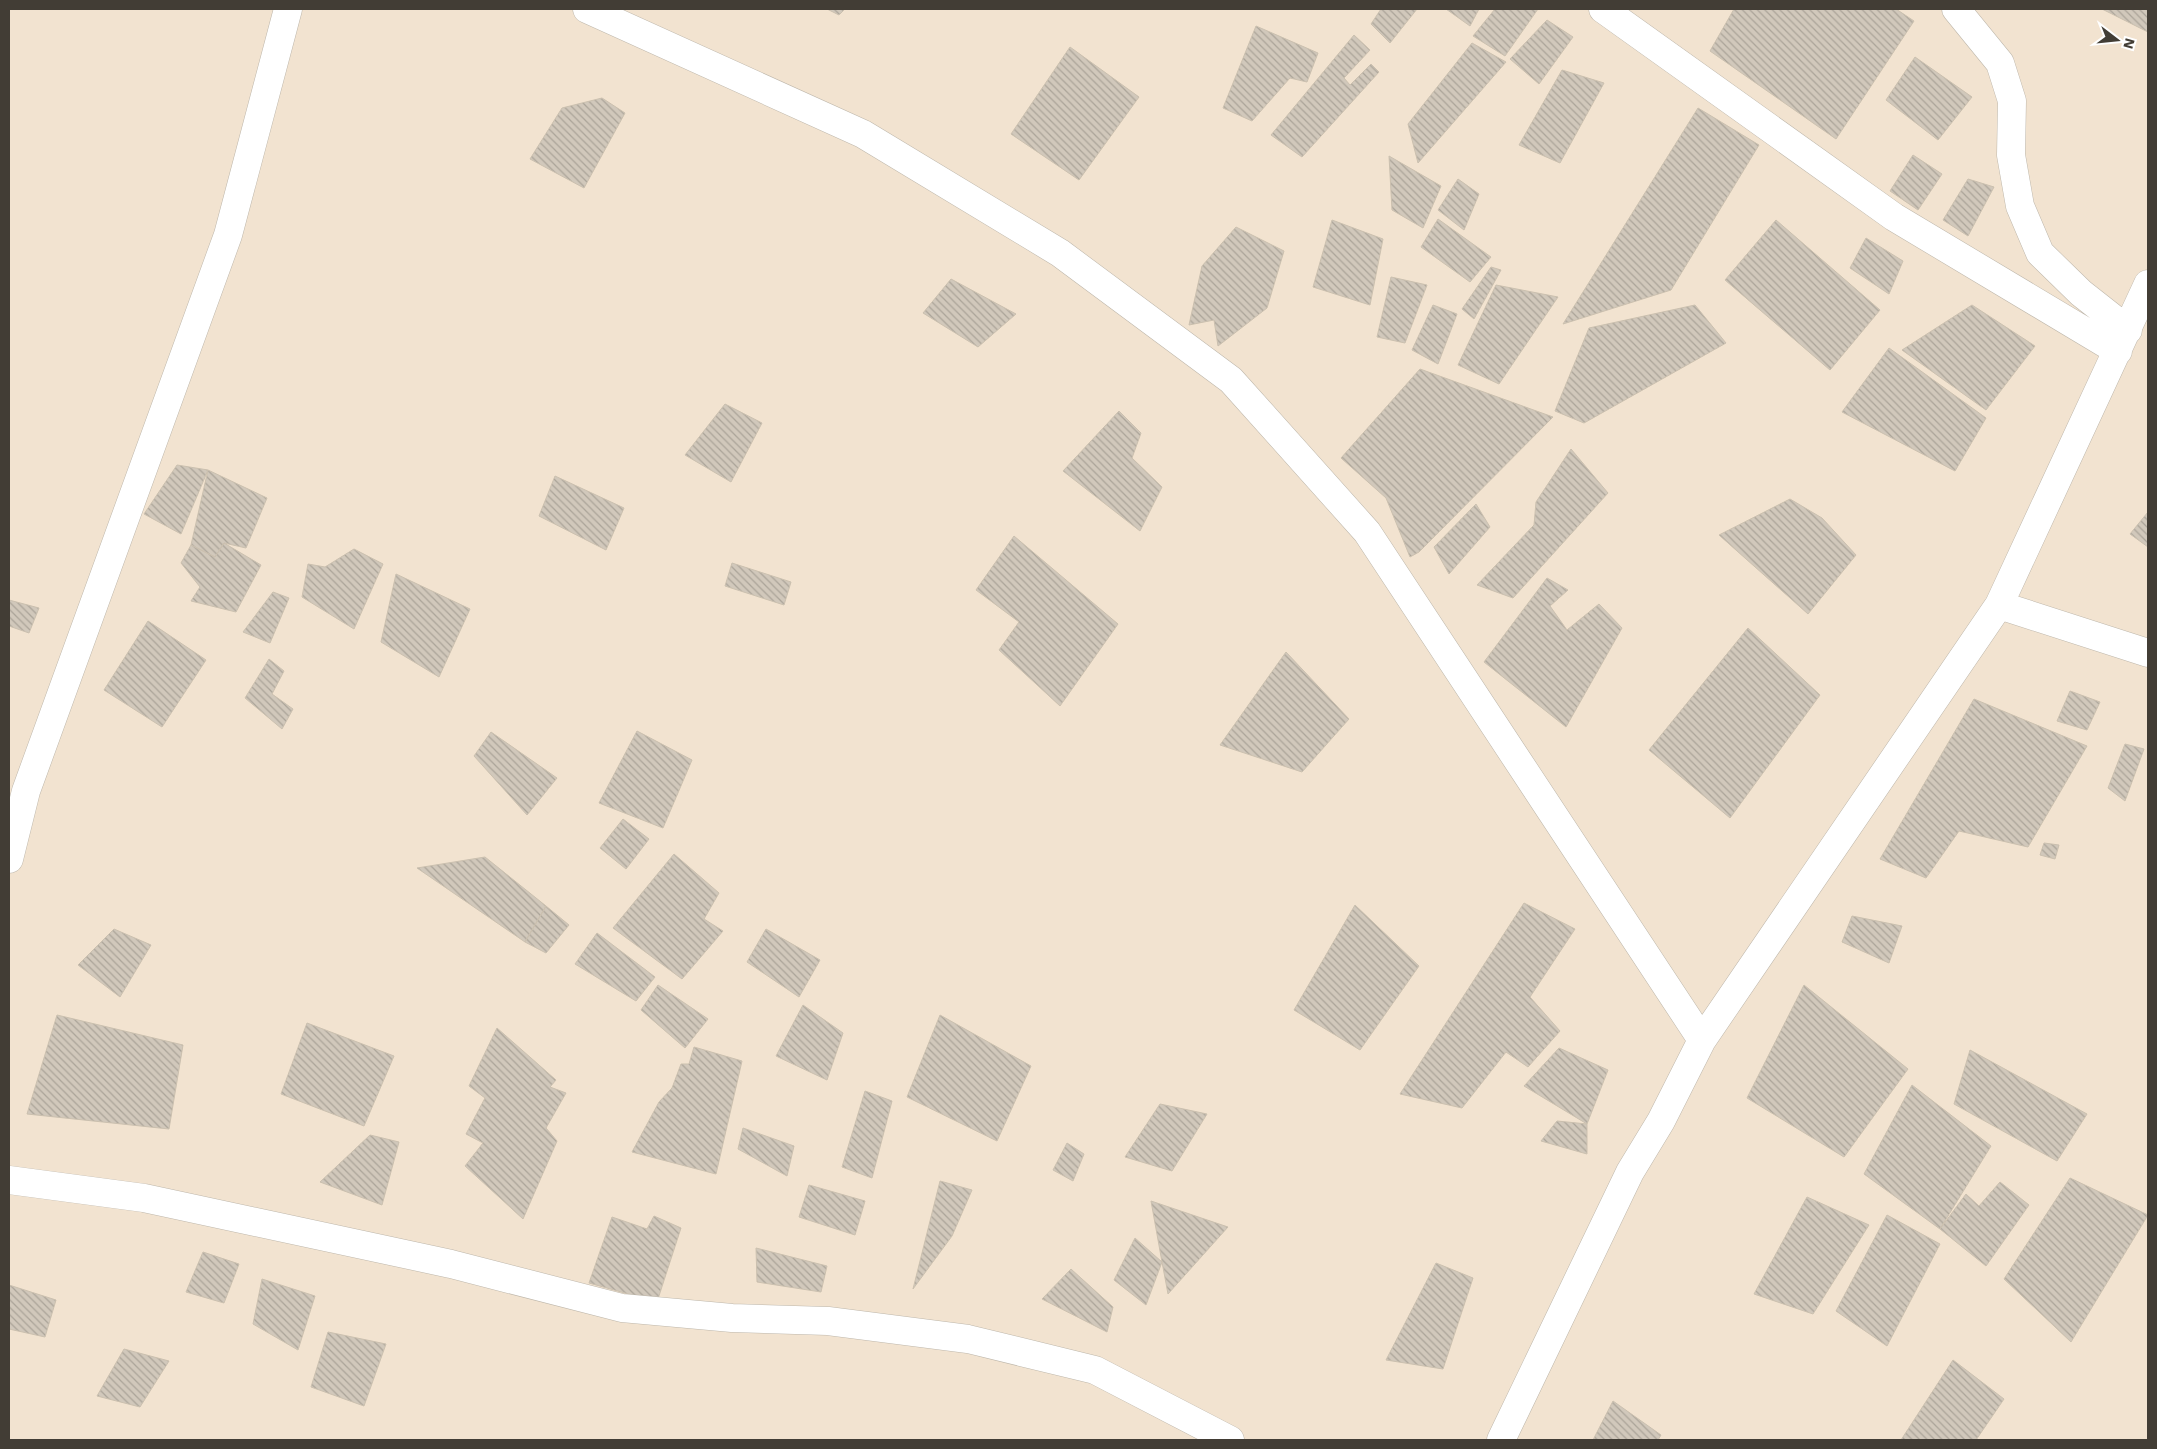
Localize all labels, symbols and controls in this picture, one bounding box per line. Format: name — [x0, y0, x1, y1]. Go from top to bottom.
north arrow — [2092, 15, 2142, 65]
text: N — [2120, 36, 2139, 51]

